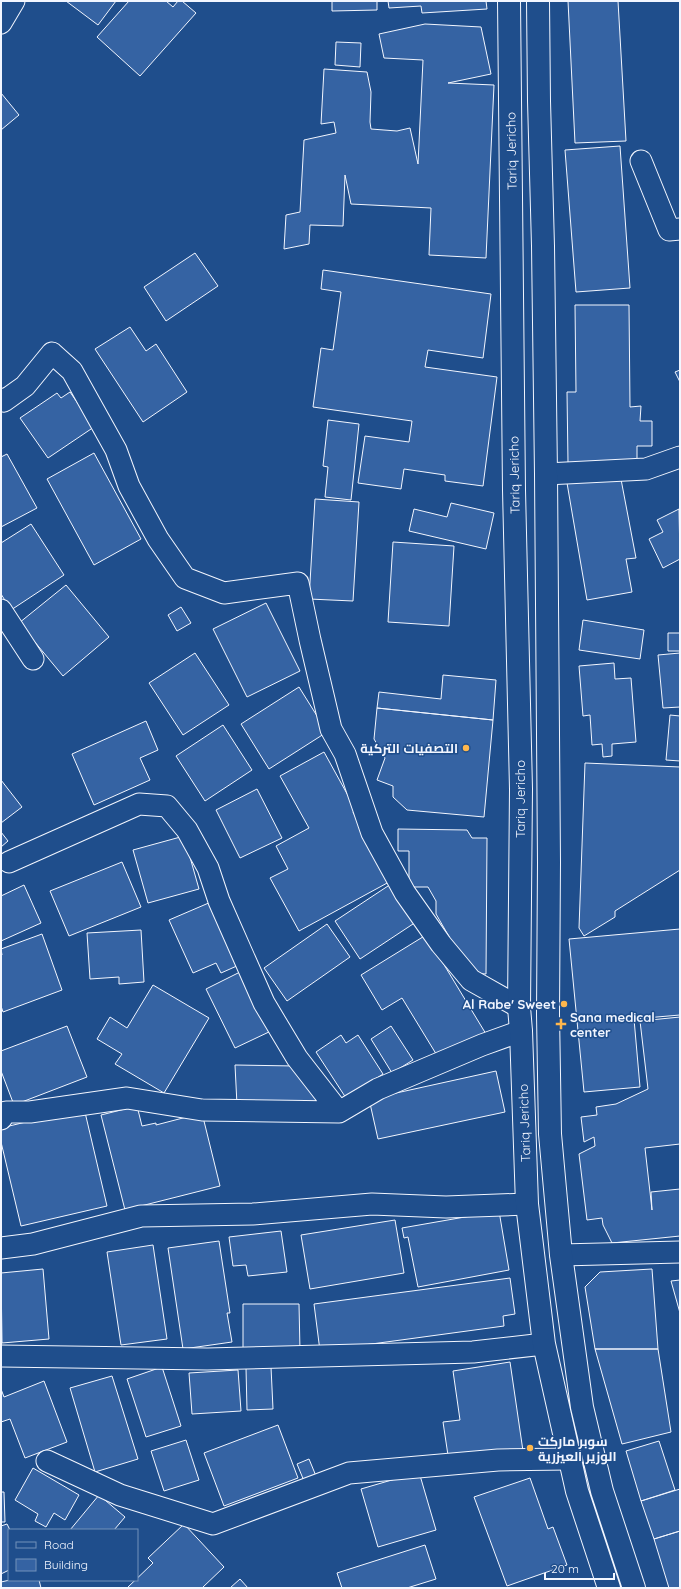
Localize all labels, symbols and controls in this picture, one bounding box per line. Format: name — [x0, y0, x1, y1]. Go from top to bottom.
street label: Tariq Jericho — [502, 112, 520, 190]
street label: Tariq Jericho — [505, 436, 523, 514]
place label: التصفيات التركية — [360, 740, 458, 756]
marker: التصفيات التركية — [461, 743, 471, 753]
street label: Tariq Jericho — [512, 760, 528, 838]
place label: Al Rabe' Sweet — [463, 996, 556, 1012]
marker: Al Rabe' Sweet — [559, 999, 569, 1009]
place label: Sana medical center — [570, 1009, 655, 1040]
marker: Sana medical center — [555, 1018, 567, 1030]
street label: Tariq Jericho — [515, 1084, 533, 1162]
place label: سوبر ماركت الوزير العيزرية — [538, 1433, 617, 1465]
marker: سوبر ماركت الوزير العيزرية — [525, 1443, 535, 1453]
legend — [8, 1529, 138, 1581]
text: Road — [44, 1537, 74, 1552]
scale bar — [545, 1555, 614, 1581]
text: Building — [44, 1557, 88, 1572]
text: 20 m — [551, 1561, 579, 1576]

